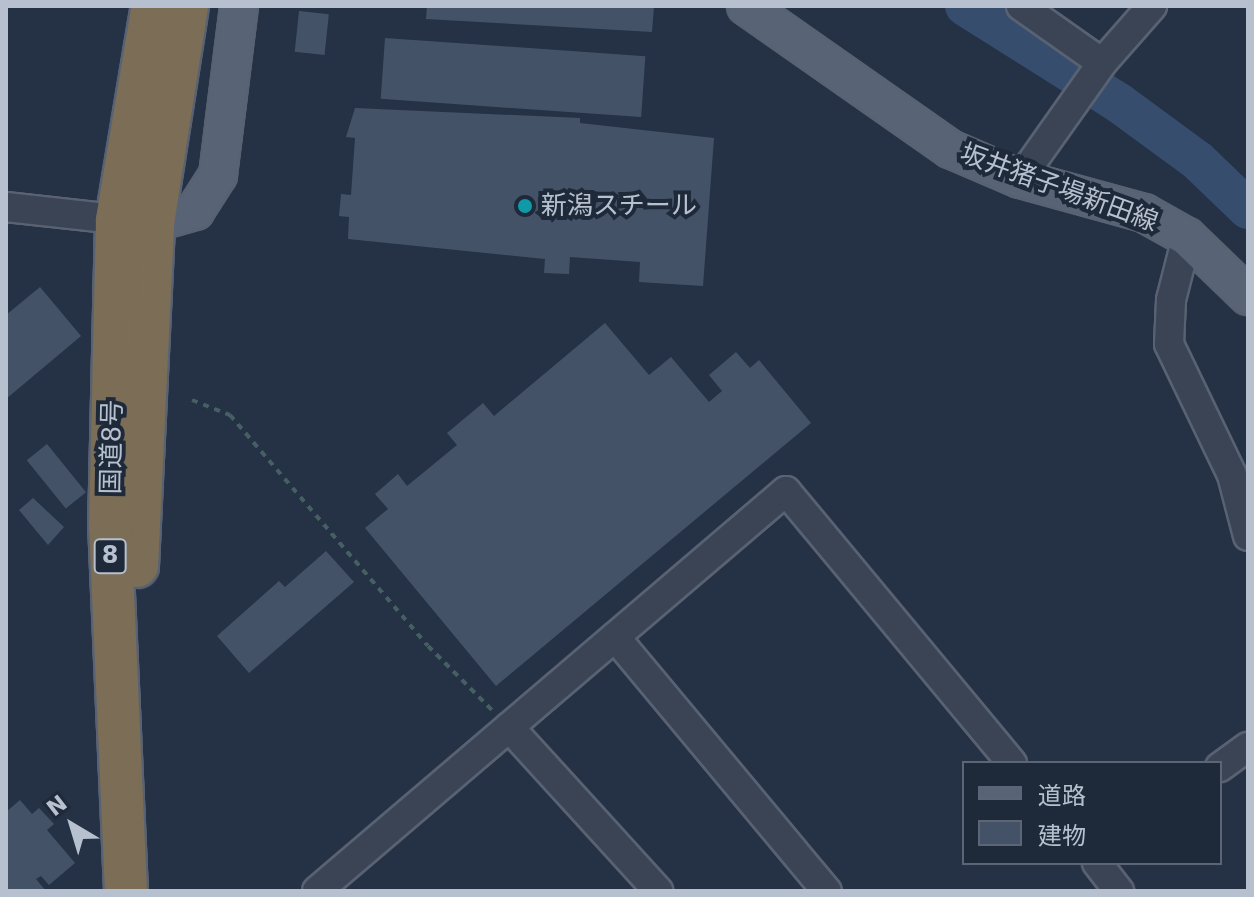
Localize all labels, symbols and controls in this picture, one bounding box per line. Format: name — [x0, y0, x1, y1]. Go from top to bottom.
street label: 坂井猪子場新田線 — [956, 138, 1162, 238]
place label: 新潟スチール — [541, 190, 697, 222]
marker: 新潟スチール — [516, 197, 534, 215]
street label: 国道8号 — [96, 399, 128, 495]
road number: 8 — [92, 536, 128, 576]
legend — [962, 761, 1222, 865]
text: 道路 — [1038, 782, 1086, 810]
north arrow — [32, 785, 112, 865]
text: N — [42, 790, 72, 821]
text: 建物 — [1038, 822, 1086, 850]

